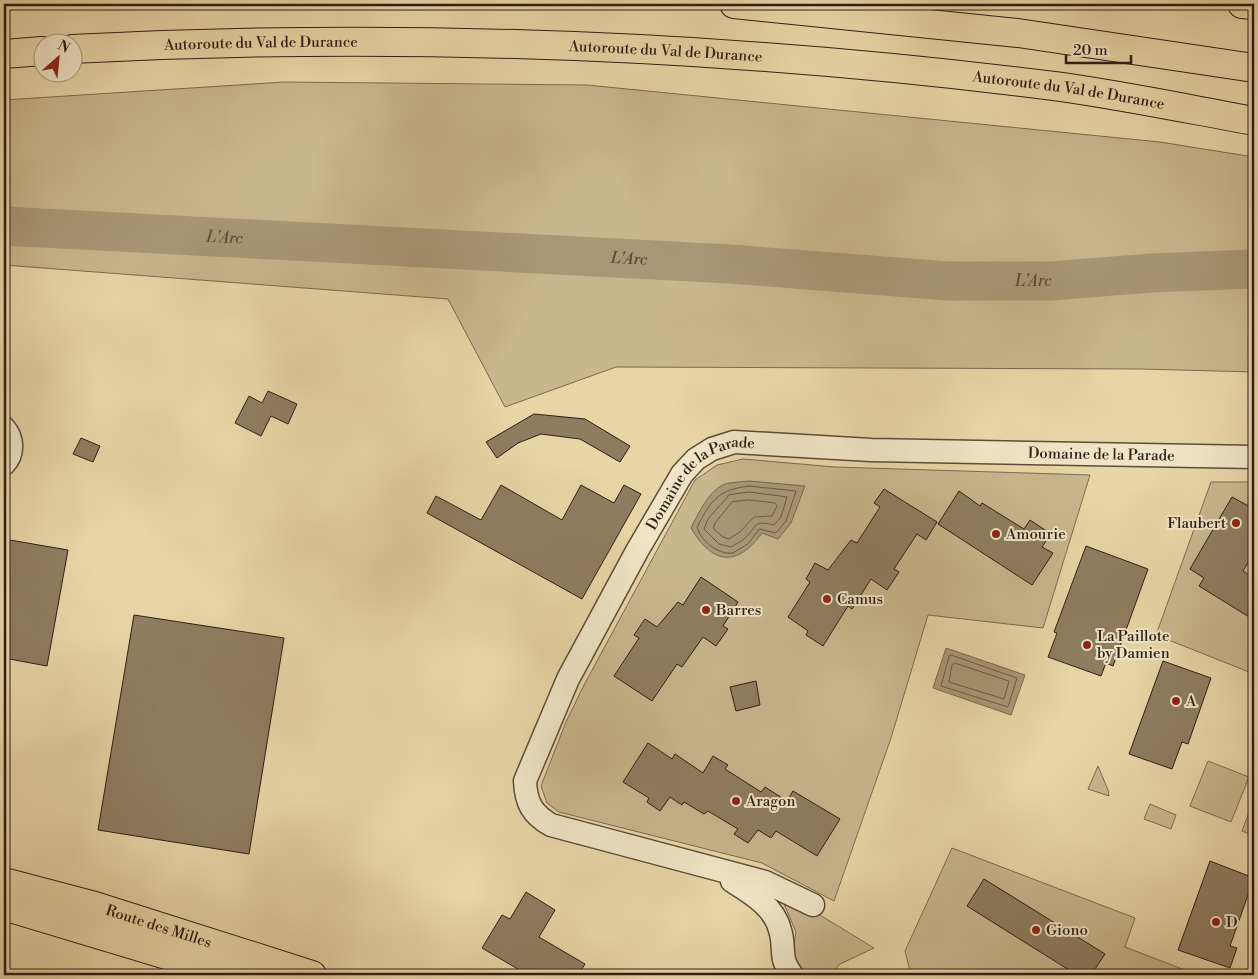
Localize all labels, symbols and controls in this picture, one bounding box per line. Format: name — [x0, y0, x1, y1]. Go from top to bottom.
north arrow — [32, 32, 82, 82]
street label: Autoroute du Val de Durance — [163, 32, 358, 55]
scale bar — [1066, 32, 1130, 64]
street label: Autoroute du Val de Durance — [568, 36, 763, 66]
text: N — [54, 37, 72, 58]
text: 20 m — [1073, 41, 1108, 60]
street label: Autoroute du Val de Durance — [971, 67, 1166, 114]
water label: L'Arc — [205, 227, 244, 249]
water label: L'Arc — [609, 248, 648, 270]
water label: L'Arc — [1014, 271, 1052, 291]
street label: Domaine de la Parade — [642, 432, 755, 534]
street label: Domaine de la Parade — [1028, 443, 1175, 465]
place label: Flaubert — [1167, 514, 1227, 533]
marker: Flaubert — [1230, 517, 1242, 529]
place label: Amourie — [1005, 525, 1066, 544]
marker: Amourie — [990, 528, 1002, 540]
place label: Camus — [837, 590, 883, 609]
marker: Camus — [821, 593, 833, 605]
place label: Barres — [715, 601, 761, 620]
marker: Barres — [700, 604, 712, 616]
place label: La Paillote by Damien — [1097, 627, 1170, 663]
marker: La Paillote by Damien — [1081, 639, 1093, 651]
place label: A — [1185, 692, 1197, 711]
marker: A — [1170, 695, 1182, 707]
place label: Aragon — [745, 792, 796, 811]
marker: Aragon — [730, 795, 742, 807]
street label: Route des Milles — [103, 901, 214, 952]
place label: D — [1226, 913, 1238, 932]
marker: D — [1210, 916, 1222, 928]
place label: Giono — [1046, 921, 1088, 940]
marker: Giono — [1030, 924, 1042, 936]

